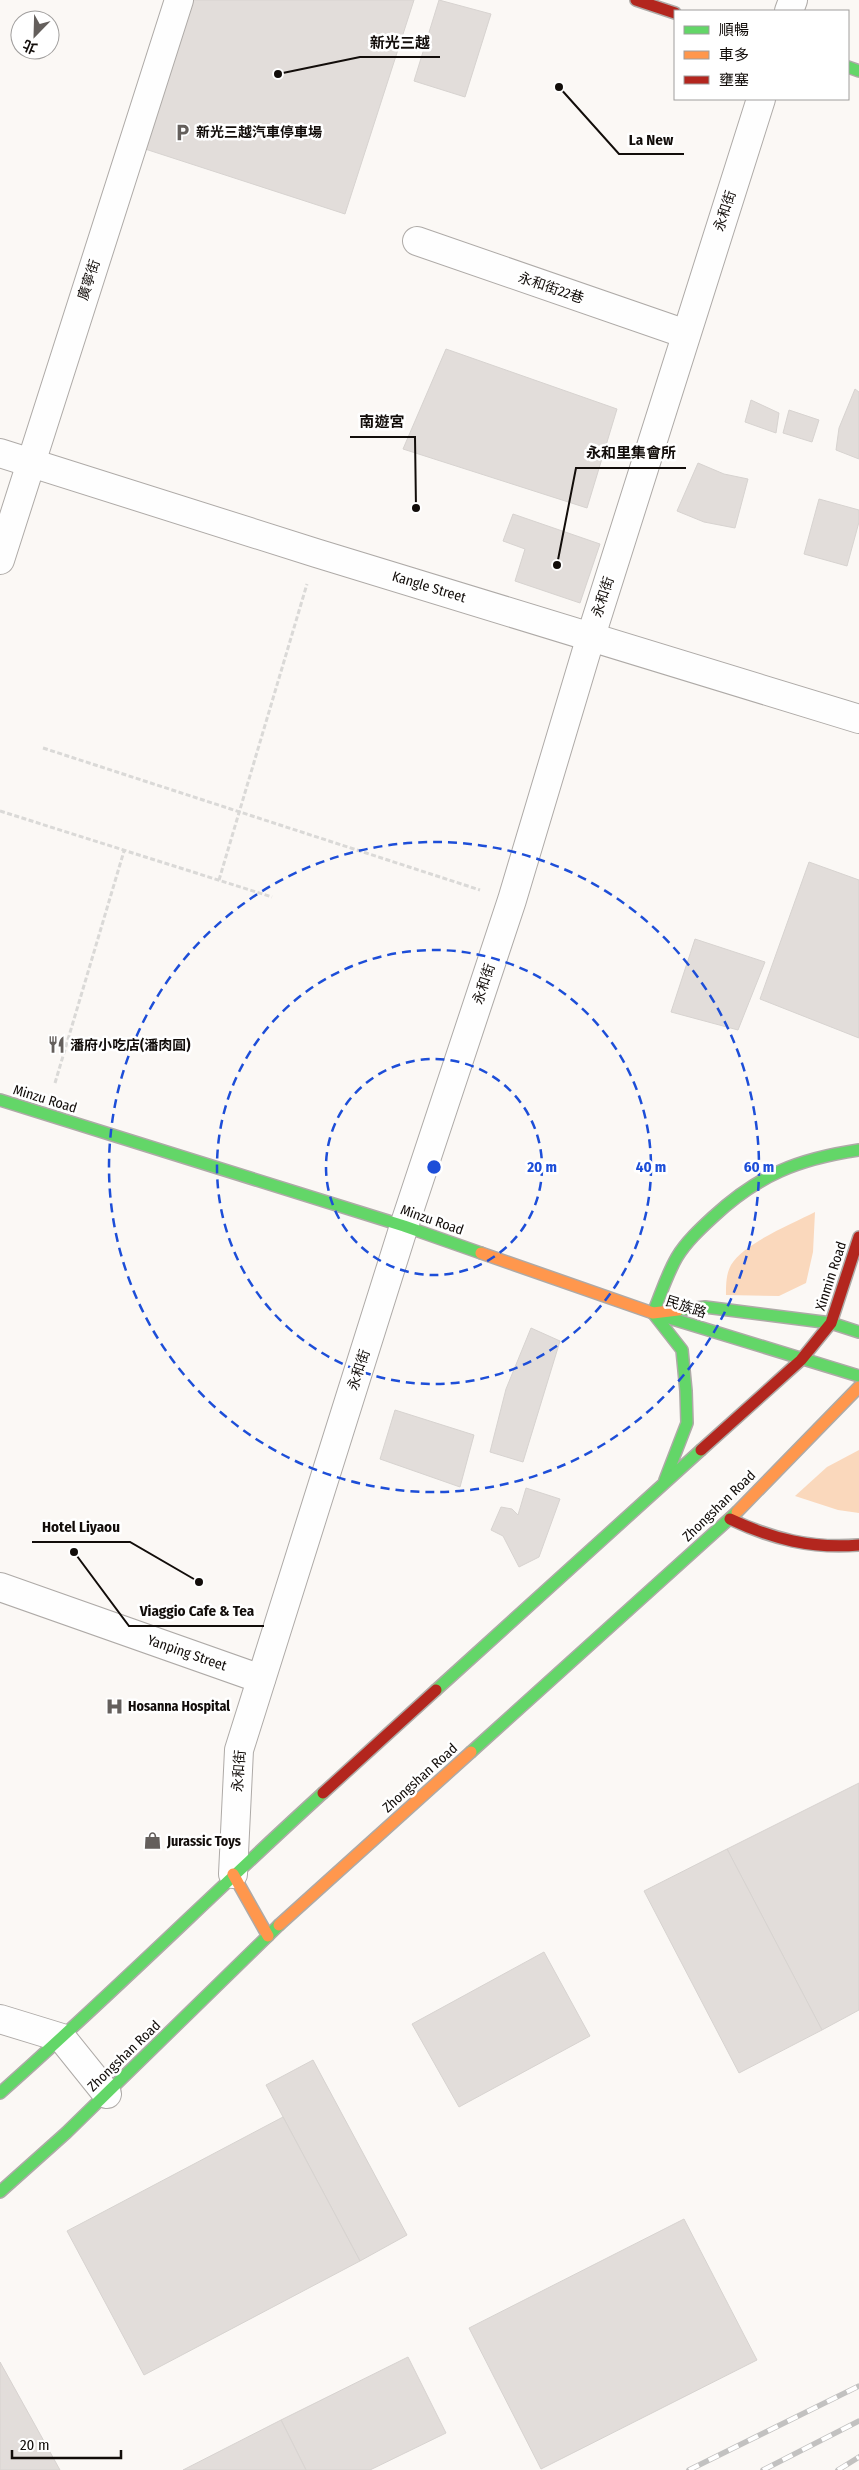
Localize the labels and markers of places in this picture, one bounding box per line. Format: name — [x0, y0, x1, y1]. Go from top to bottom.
callout: 新光三越 — [360, 27, 440, 57]
parking icon: 新光三越汽車停車場 — [172, 122, 192, 142]
place label: 新光三越汽車停車場 — [196, 124, 322, 141]
callout: La New — [619, 124, 684, 154]
callout: 南遊宮 — [350, 407, 415, 437]
callout: 永和里集會所 — [576, 438, 686, 468]
restaurant icon: 潘府小吃店(潘肉圓) — [46, 1035, 66, 1055]
place label: 潘府小吃店(潘肉圓) — [70, 1037, 190, 1054]
centre of rings — [425, 1158, 443, 1176]
callout: Hotel Liyaou — [32, 1512, 130, 1542]
callout: Viaggio Cafe & Tea — [129, 1596, 264, 1626]
hospital icon: Hosanna Hospital — [104, 1696, 124, 1716]
place label: Hosanna Hospital — [128, 1698, 230, 1715]
shop icon: Jurassic Toys — [143, 1831, 163, 1851]
place label: Jurassic Toys — [166, 1833, 241, 1850]

